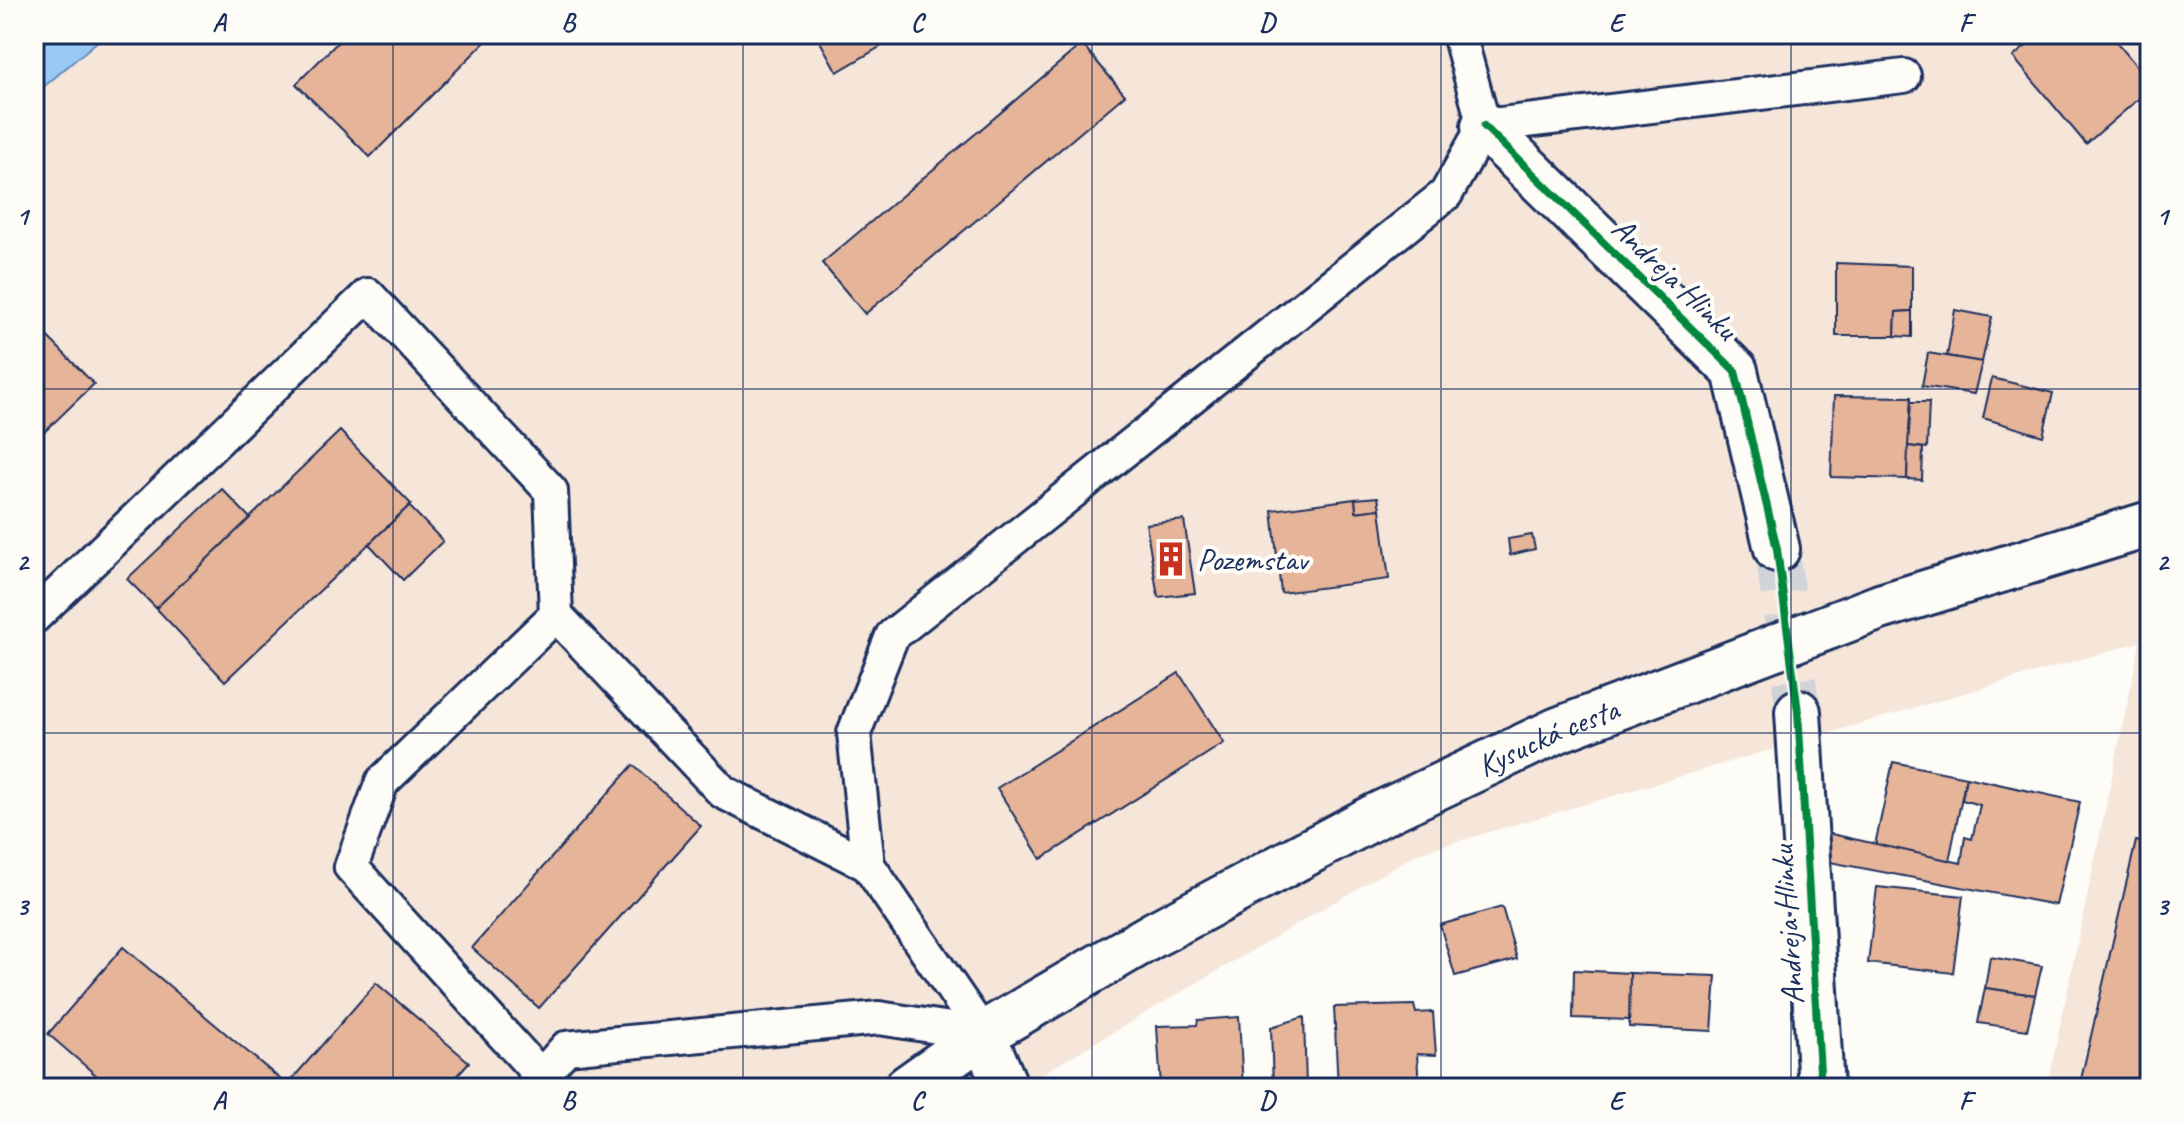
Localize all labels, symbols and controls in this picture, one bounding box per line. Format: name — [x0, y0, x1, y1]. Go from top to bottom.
text: A — [212, 6, 227, 39]
text: B — [561, 6, 577, 39]
text: C — [911, 6, 927, 39]
text: D — [1259, 6, 1277, 39]
text: E — [1609, 6, 1627, 39]
text: F — [1959, 6, 1977, 39]
text: 1 — [16, 200, 31, 233]
text: 1 — [2156, 200, 2171, 233]
street label: Andreja Hlinku — [1603, 208, 1748, 350]
place label: Pozemstav — [1197, 539, 1310, 580]
building icon: Pozemstav — [1152, 540, 1190, 578]
text: 2 — [16, 545, 30, 578]
text: 2 — [2156, 545, 2170, 578]
street label: Kysucká cesta — [1471, 688, 1626, 786]
street label: Andreja Hlinku — [1761, 842, 1814, 1006]
text: 3 — [16, 890, 30, 923]
text: 3 — [2156, 890, 2170, 923]
text: A — [212, 1084, 227, 1117]
text: B — [561, 1084, 577, 1117]
text: C — [911, 1084, 927, 1117]
text: D — [1259, 1084, 1277, 1117]
text: E — [1609, 1084, 1627, 1117]
text: F — [1959, 1084, 1977, 1117]

